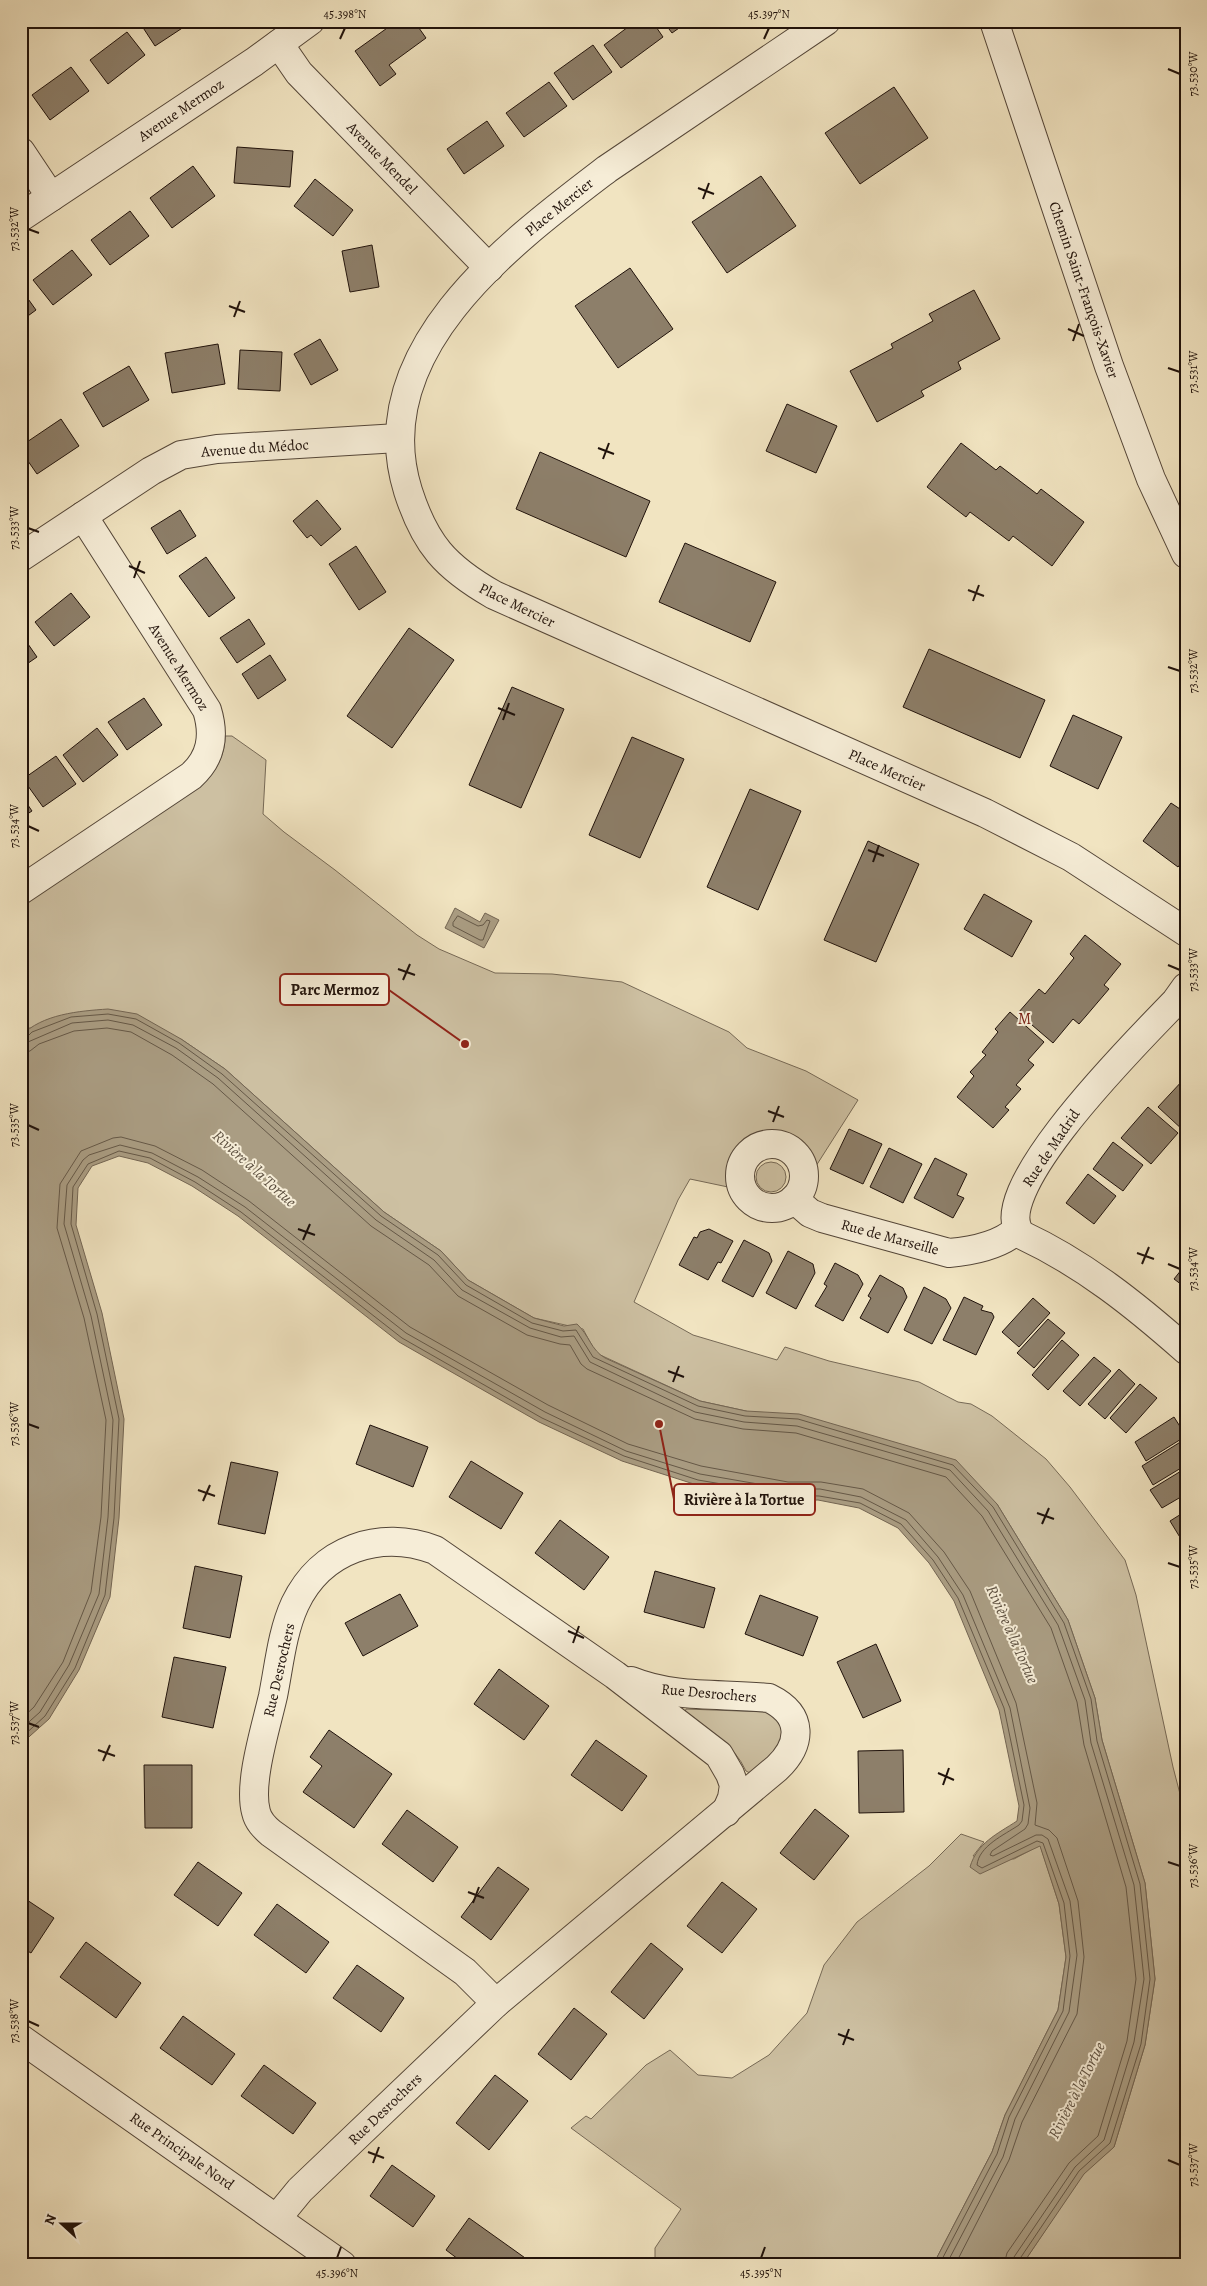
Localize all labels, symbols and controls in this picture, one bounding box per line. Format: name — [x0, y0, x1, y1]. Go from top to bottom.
text: 45.398°N — [324, 6, 367, 22]
text: 45.397°N — [748, 6, 790, 22]
text: 73.530°W — [1185, 51, 1201, 97]
street label: Avenue Mermoz — [133, 74, 228, 147]
street label: Avenue Mendel — [342, 117, 422, 199]
street label: Place Mercier — [521, 173, 598, 241]
street label: Chemin Saint-François-Xavier — [1044, 199, 1124, 381]
text: 73.532°W — [6, 206, 22, 251]
text: 73.531°W — [1185, 350, 1201, 393]
street label: Avenue du Médoc — [200, 434, 309, 462]
text: 73.533°W — [6, 505, 22, 550]
street label: Place Mercier — [476, 578, 559, 632]
street label: Avenue Mermoz — [144, 619, 214, 715]
text: 73.532°W — [1185, 648, 1201, 693]
street label: Place Mercier — [845, 744, 929, 796]
text: 73.534°W — [6, 803, 22, 848]
text: 73.533°W — [1185, 947, 1201, 992]
callout: Parc Mermoz — [280, 974, 389, 1005]
text: Parc Mermoz — [291, 979, 379, 1001]
district label: M — [1018, 1008, 1032, 1030]
text: 73.535°W — [6, 1102, 22, 1147]
street label: Rue de Madrid — [1018, 1104, 1085, 1191]
water label: Rivière à la Tortue — [208, 1125, 301, 1212]
street label: Rue de Marseille — [839, 1214, 941, 1260]
text: 73.534°W — [1185, 1246, 1201, 1291]
text: 73.536°W — [6, 1401, 22, 1446]
callout: Rivière à la Tortue — [674, 1484, 815, 1515]
text: Rivière à la Tortue — [684, 1489, 804, 1511]
text: 73.535°W — [1185, 1544, 1201, 1589]
water label: Rivière à la Tortue — [981, 1582, 1044, 1687]
street label: Rue Desrochers — [258, 1621, 300, 1719]
street label: Rue Desrochers — [660, 1679, 758, 1707]
text: 73.537°W — [6, 1700, 22, 1745]
text: 73.536°W — [1185, 1843, 1201, 1888]
text: 73.538°W — [6, 1998, 22, 2043]
water label: Rivière à la Tortue — [1043, 2038, 1111, 2143]
street label: Rue Desrochers — [344, 2069, 426, 2149]
street label: Rue Principale Nord — [126, 2107, 239, 2195]
text: 73.537°W — [1185, 2142, 1201, 2187]
north arrow — [38, 2198, 88, 2248]
text: N — [40, 2211, 61, 2228]
text: 45.396°N — [316, 2265, 359, 2281]
text: 45.395°N — [740, 2265, 782, 2281]

